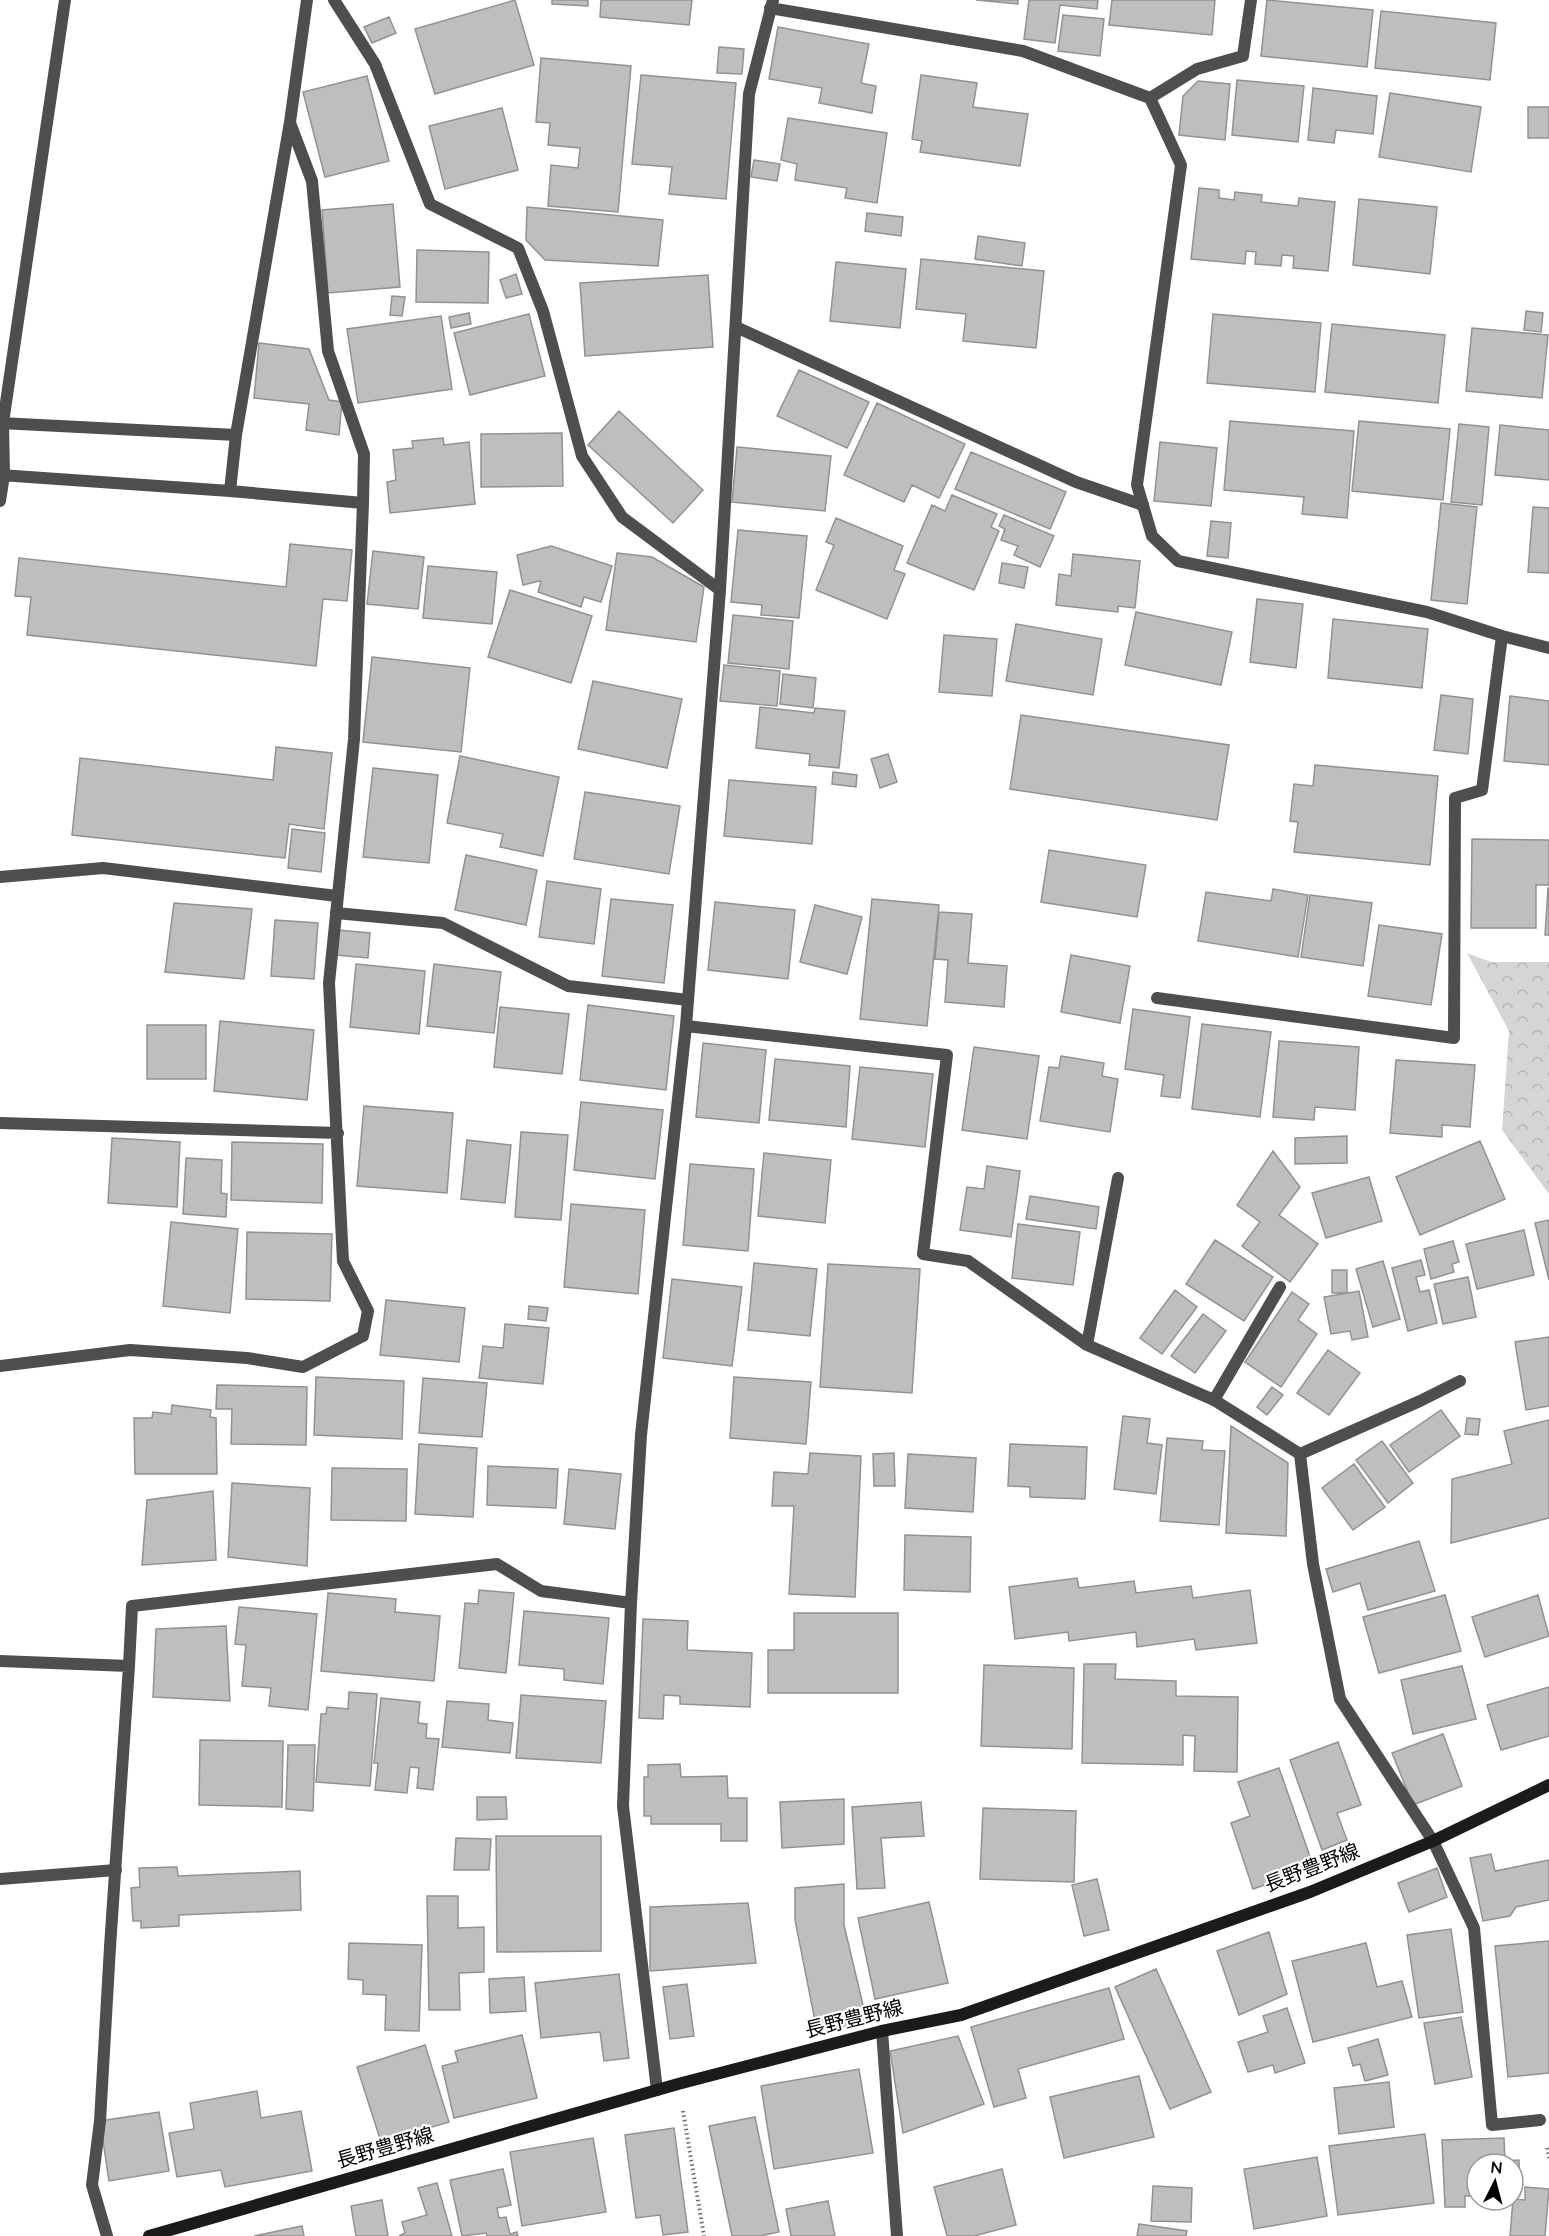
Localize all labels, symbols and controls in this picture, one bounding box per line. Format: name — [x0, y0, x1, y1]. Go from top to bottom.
street label: 長野豊野線 — [1260, 1837, 1364, 1899]
street label: 長野豊野線 — [802, 1994, 906, 2044]
street label: 長野豊野線 — [333, 2121, 437, 2175]
north arrow — [1465, 2152, 1525, 2212]
text: N — [1489, 2157, 1504, 2180]

